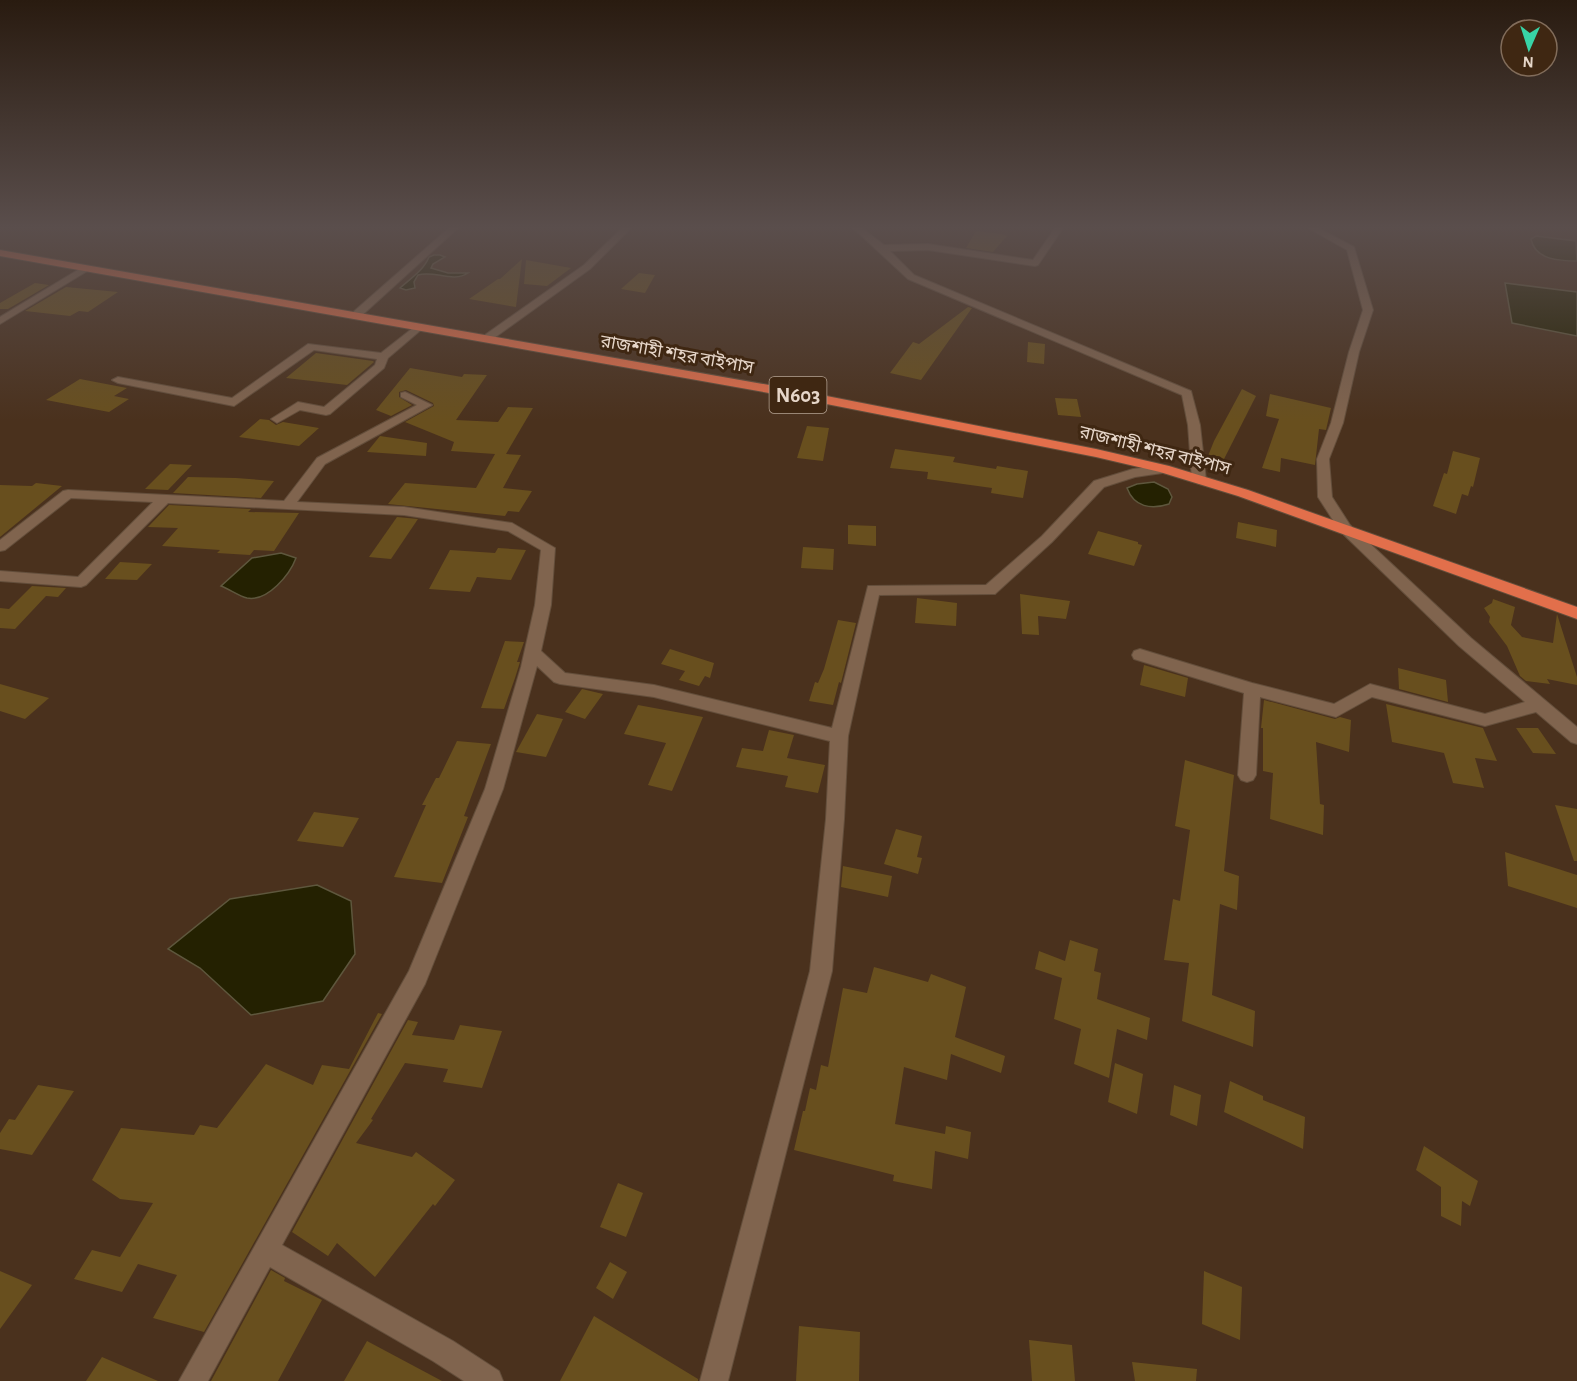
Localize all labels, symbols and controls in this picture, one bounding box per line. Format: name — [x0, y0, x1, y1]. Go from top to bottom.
north arrow — [1499, 18, 1559, 78]
text: N — [1522, 54, 1534, 70]
street label: রাজশাহী শহর বাইপাস — [598, 331, 756, 377]
road number: N603 — [770, 377, 826, 413]
street label: রাজশাহী শহর বাইপাস — [1077, 421, 1234, 479]

